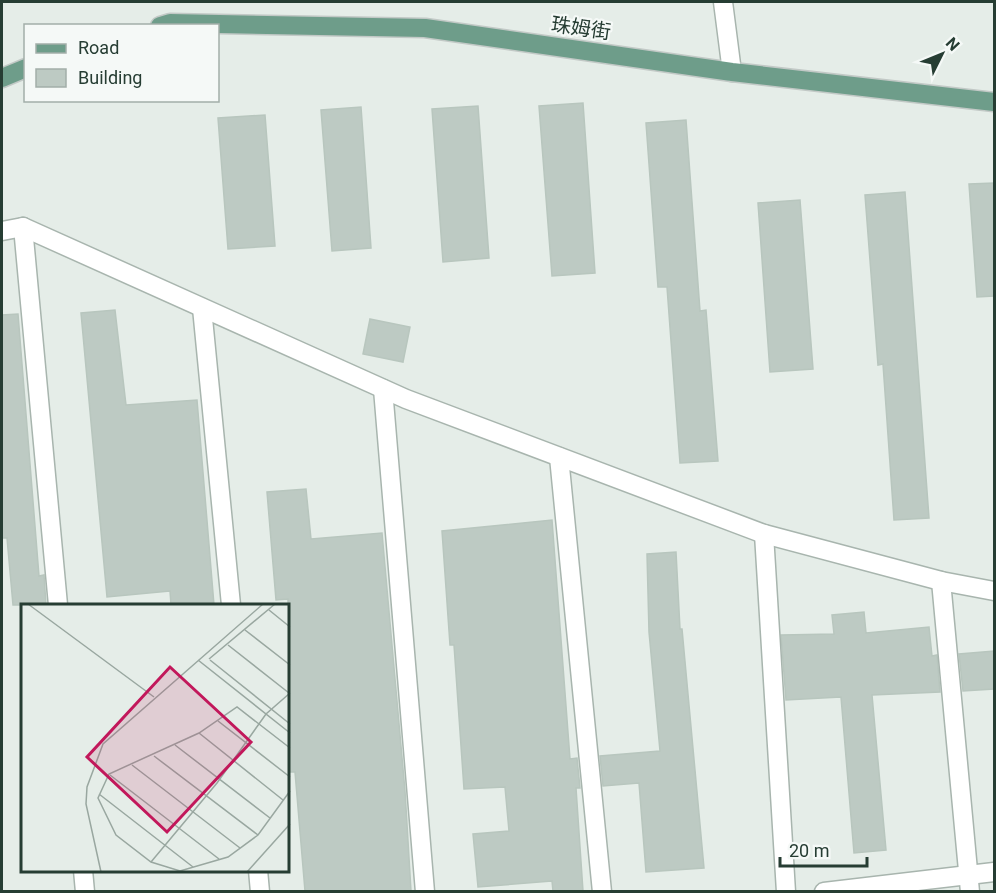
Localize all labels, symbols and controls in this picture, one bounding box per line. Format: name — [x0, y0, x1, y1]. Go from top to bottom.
street label: 珠姆街 — [550, 12, 612, 44]
legend — [24, 24, 219, 102]
north arrow — [912, 24, 972, 84]
text: N — [942, 34, 963, 55]
text: Road — [78, 37, 119, 58]
text: Building — [78, 67, 142, 88]
inset map — [21, 604, 290, 872]
scale bar — [780, 830, 867, 868]
text: 20 m — [789, 840, 829, 861]

